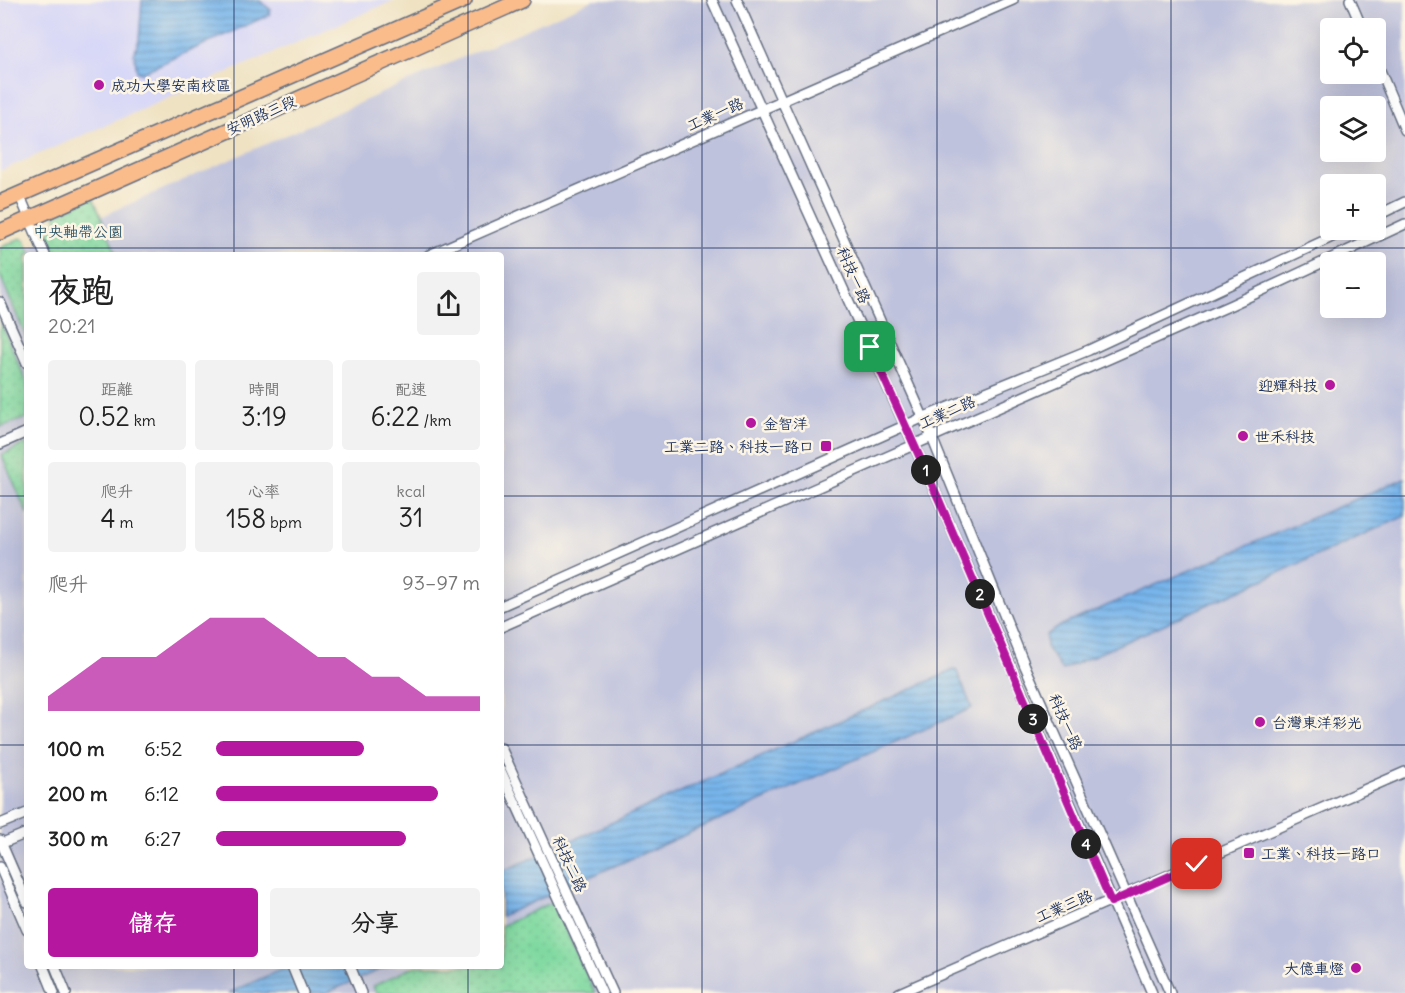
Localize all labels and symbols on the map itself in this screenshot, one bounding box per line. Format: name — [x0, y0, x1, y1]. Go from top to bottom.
place label: 成功大學安南校區 — [111, 76, 231, 95]
marker: 成功大學安南校區 — [92, 78, 106, 92]
street label: 安明路三段 — [223, 91, 299, 139]
street label: 工業一路 — [684, 93, 746, 135]
park label: 中央軸帶公園 — [33, 222, 123, 241]
street label: 科技一路 — [833, 244, 875, 306]
pin — [844, 321, 895, 372]
place label: 迎輝科技 — [1258, 376, 1318, 395]
marker: 迎輝科技 — [1323, 378, 1337, 392]
street label: 工業二路 — [916, 391, 978, 433]
place label: 金智洋 — [763, 414, 808, 433]
marker: 金智洋 — [744, 416, 758, 430]
place label: 世禾科技 — [1255, 427, 1315, 446]
marker: 世禾科技 — [1236, 429, 1250, 443]
place label: 工業二路、科技一路口 — [664, 437, 814, 456]
marker: 工業二路、科技一路口 — [819, 439, 833, 453]
pin: 1 — [911, 455, 941, 485]
pin: 2 — [965, 579, 995, 609]
street label: 科技一路 — [1045, 691, 1087, 753]
pin: 3 — [1018, 704, 1048, 734]
place label: 台灣東洋彩光 — [1272, 713, 1362, 732]
marker: 台灣東洋彩光 — [1253, 715, 1267, 729]
pin: 4 — [1071, 829, 1101, 859]
street label: 科技二路 — [549, 833, 591, 895]
pin — [1171, 838, 1222, 889]
place label: 工業、科技一路口 — [1261, 844, 1381, 863]
marker: 工業、科技一路口 — [1242, 846, 1256, 860]
street label: 工業三路 — [1033, 886, 1095, 926]
place label: 大億車燈 — [1284, 959, 1344, 978]
marker: 大億車燈 — [1349, 961, 1363, 975]

